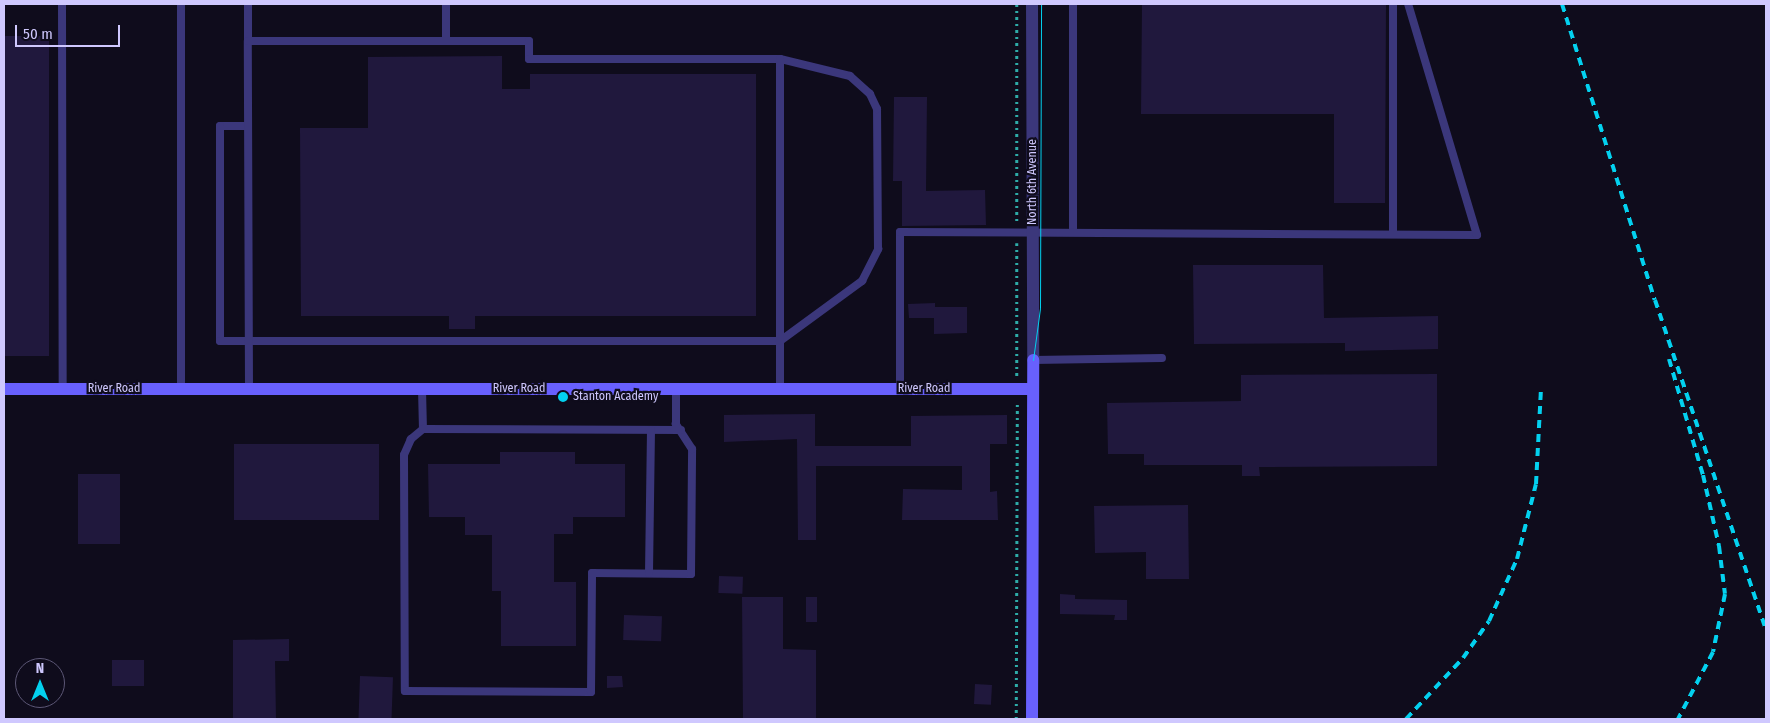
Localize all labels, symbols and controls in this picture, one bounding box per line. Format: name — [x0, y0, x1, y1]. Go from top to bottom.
scale bar — [18, 15, 122, 47]
text: 50 m — [23, 25, 53, 43]
street label: North 6th Avenue — [1026, 139, 1040, 225]
street label: River Road — [88, 382, 140, 396]
street label: River Road — [493, 382, 545, 396]
street label: River Road — [898, 382, 950, 396]
place label: Stanton Academy — [573, 390, 658, 404]
marker: Stanton Academy — [557, 391, 569, 403]
north arrow — [15, 658, 65, 708]
text: N — [36, 660, 44, 677]

